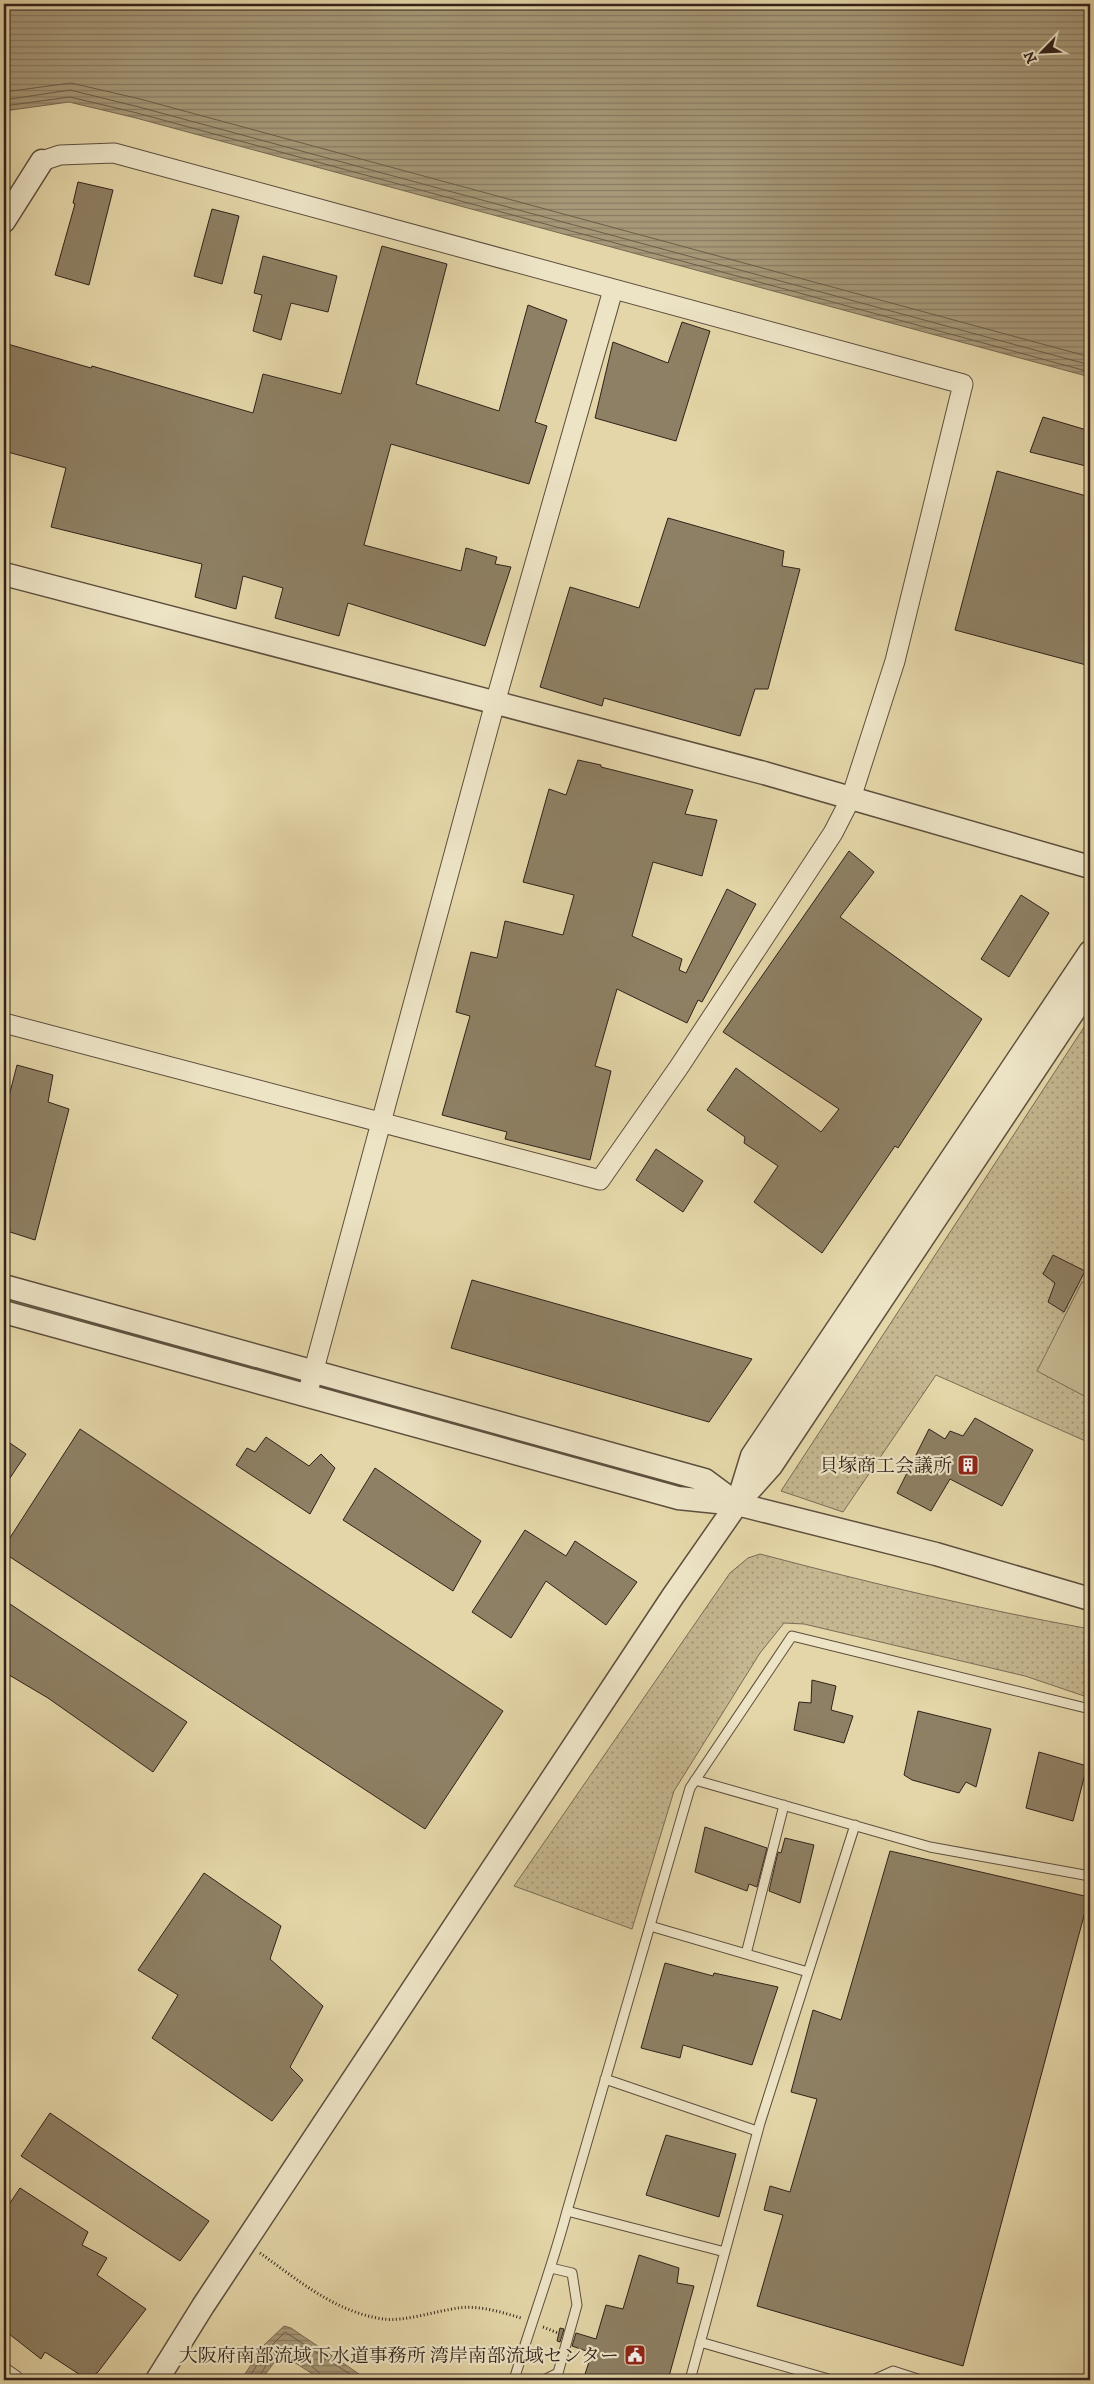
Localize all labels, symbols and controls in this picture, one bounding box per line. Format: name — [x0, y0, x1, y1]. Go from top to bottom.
north arrow — [1016, 28, 1066, 78]
text: N — [1020, 48, 1042, 66]
building icon: 貝塚商工会議所 — [956, 1453, 980, 1477]
place label: 貝塚商工会議所 — [819, 1455, 952, 1478]
public building icon: 大阪府南部流域下水道事務所 湾岸南部流域センター — [623, 2343, 647, 2367]
place label: 大阪府南部流域下水道事務所 湾岸南部流域センター — [179, 2345, 619, 2368]

